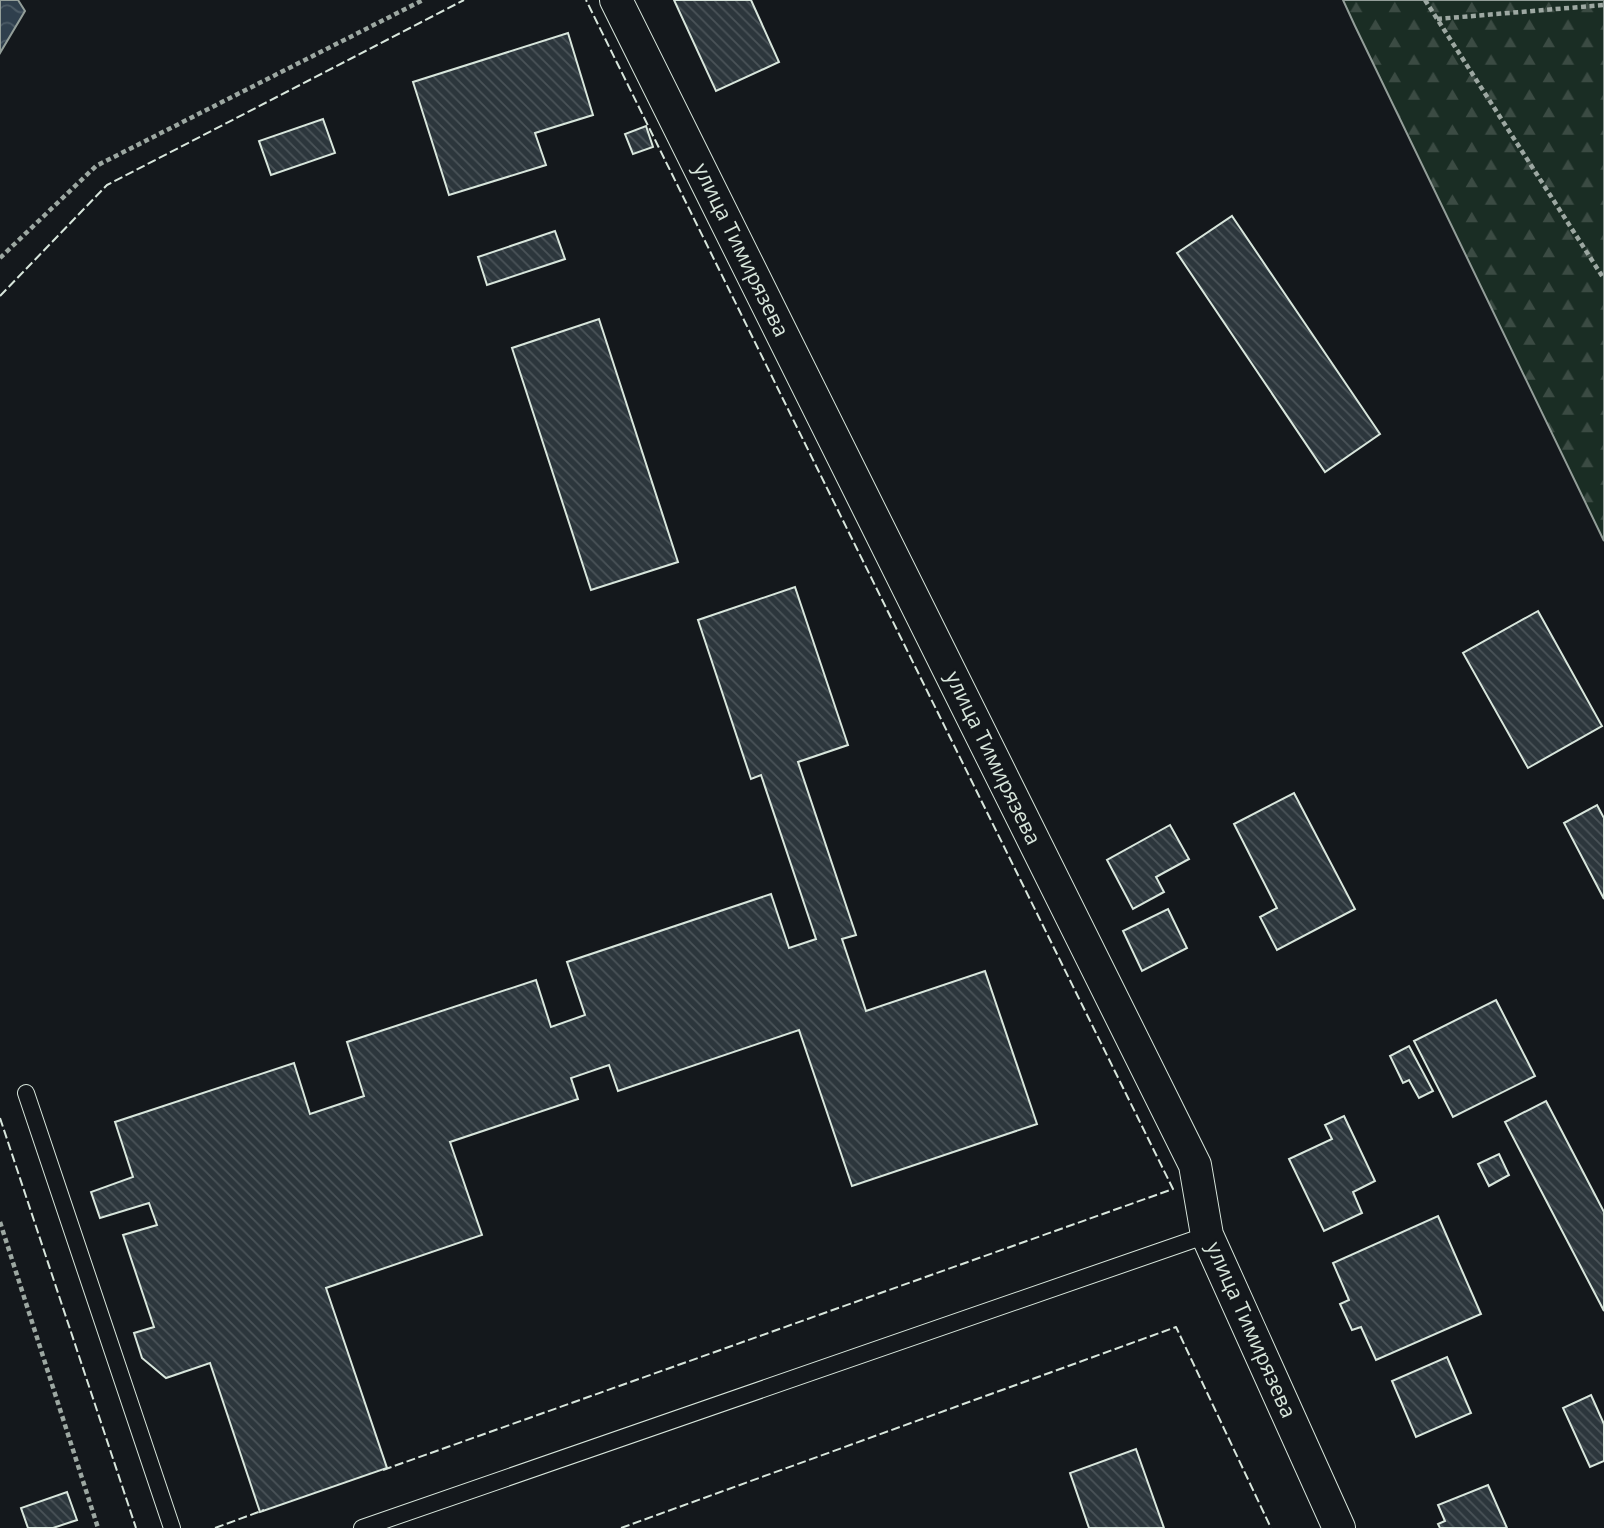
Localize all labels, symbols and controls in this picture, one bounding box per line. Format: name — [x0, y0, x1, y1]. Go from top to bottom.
street label: улица Тимирязева — [688, 158, 796, 341]
street label: улица Тимирязева — [940, 666, 1048, 849]
street label: улица Тимирязева — [1200, 1237, 1303, 1422]

